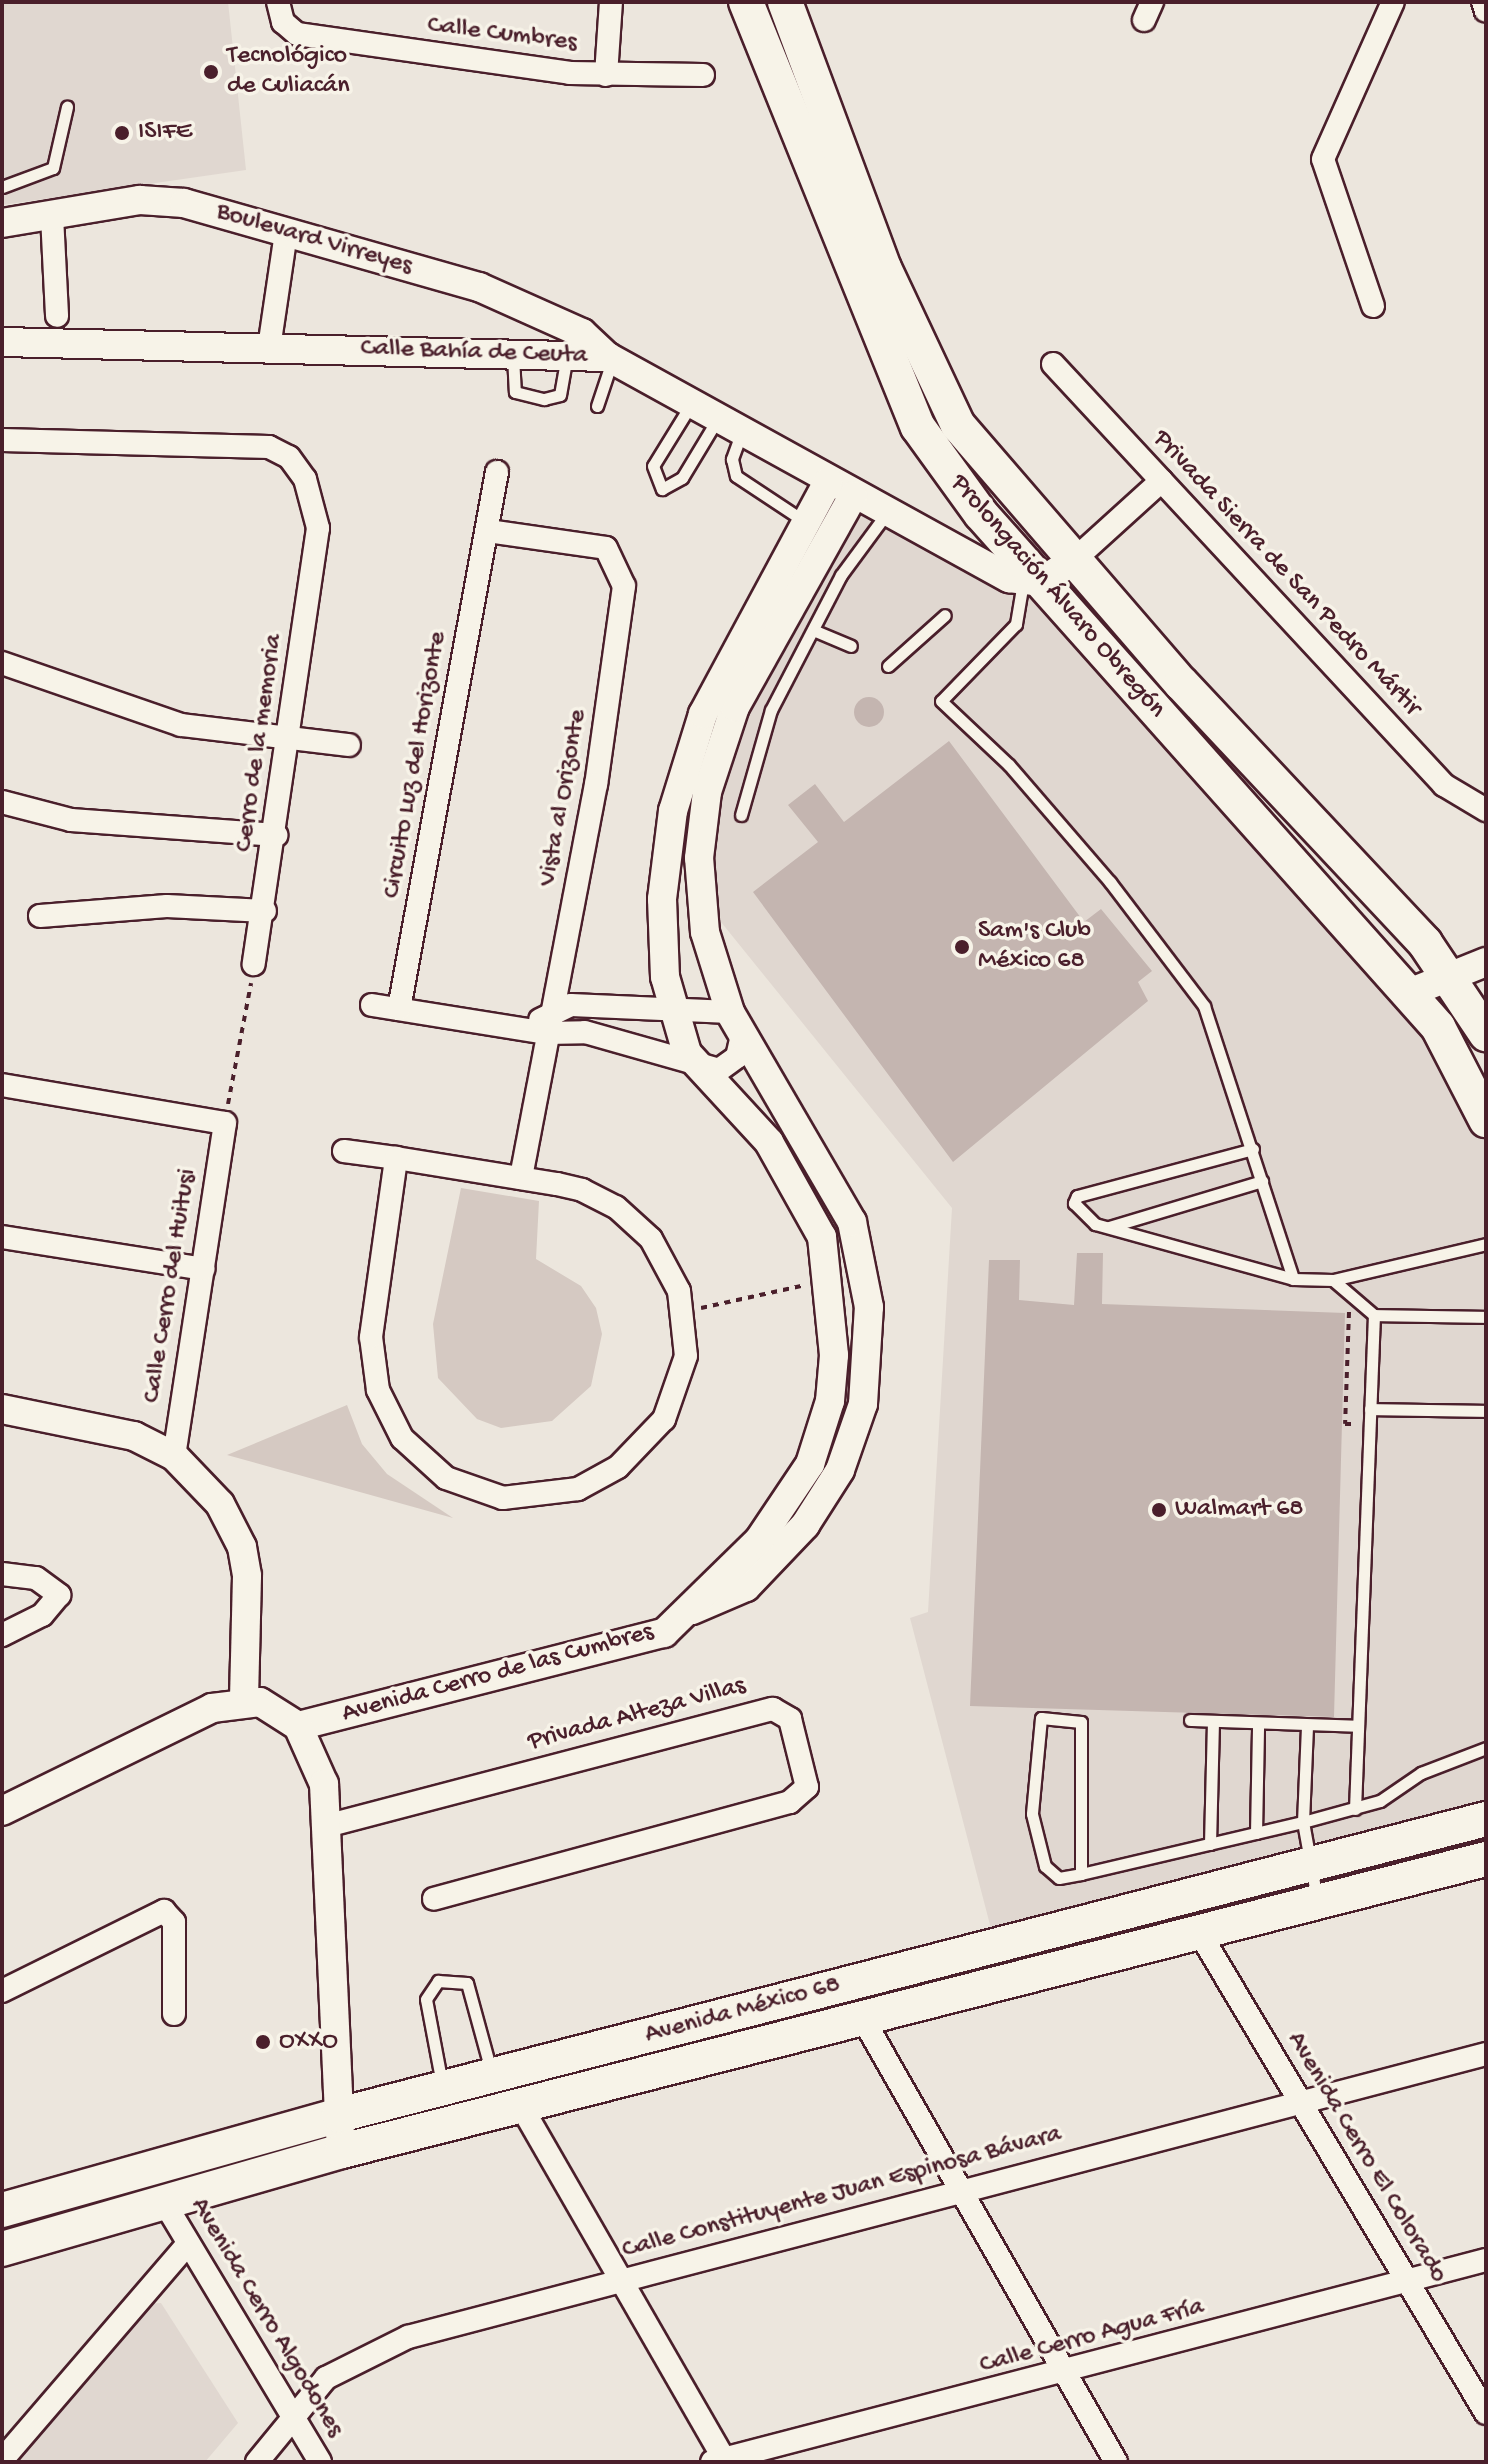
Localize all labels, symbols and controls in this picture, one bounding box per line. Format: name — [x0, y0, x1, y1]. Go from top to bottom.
street label: Calle Cumbres — [426, 10, 578, 60]
place label: Tecnológico de Culiacán — [227, 41, 350, 102]
marker: Tecnológico de Culiacán — [202, 63, 220, 81]
place label: ISIFE — [138, 117, 192, 149]
marker: ISIFE — [113, 124, 131, 142]
street label: Boulevard Virreyes — [212, 197, 416, 283]
street label: Calle Bahía de Ceuta — [360, 333, 588, 373]
street label: Privada Sierra de San Pedro Mártir — [1145, 424, 1427, 724]
street label: Prolongación Álvaro Obregón — [943, 469, 1171, 725]
street label: Circuito Luz del Horizonte — [377, 629, 455, 901]
street label: Cerro de la memoria — [229, 632, 291, 854]
street label: Vista al Orizonte — [533, 707, 595, 889]
place label: Sam's Club México 68 — [978, 916, 1091, 978]
marker: Sam's Club México 68 — [953, 938, 971, 956]
street label: Calle Cerro del Huitusi — [137, 1167, 205, 1405]
place label: Walmart 68 — [1175, 1494, 1304, 1526]
marker: Walmart 68 — [1150, 1501, 1168, 1519]
street label: Avenida Cerro de las Cumbres — [339, 1617, 657, 1731]
street label: Privada Alteza Villas — [525, 1671, 749, 1759]
street label: Avenida México 68 — [642, 1970, 844, 2052]
place label: OXXO — [279, 2026, 338, 2058]
street label: Avenida Cerro El Colorado — [1279, 2027, 1453, 2289]
marker: OXXO — [254, 2033, 272, 2051]
street label: Calle Constituyente Juan Espinosa Bávara — [619, 2119, 1065, 2267]
street label: Avenida Cerro Algodones — [182, 2193, 350, 2443]
street label: Calle Cerro Agua Fría — [977, 2292, 1207, 2382]

